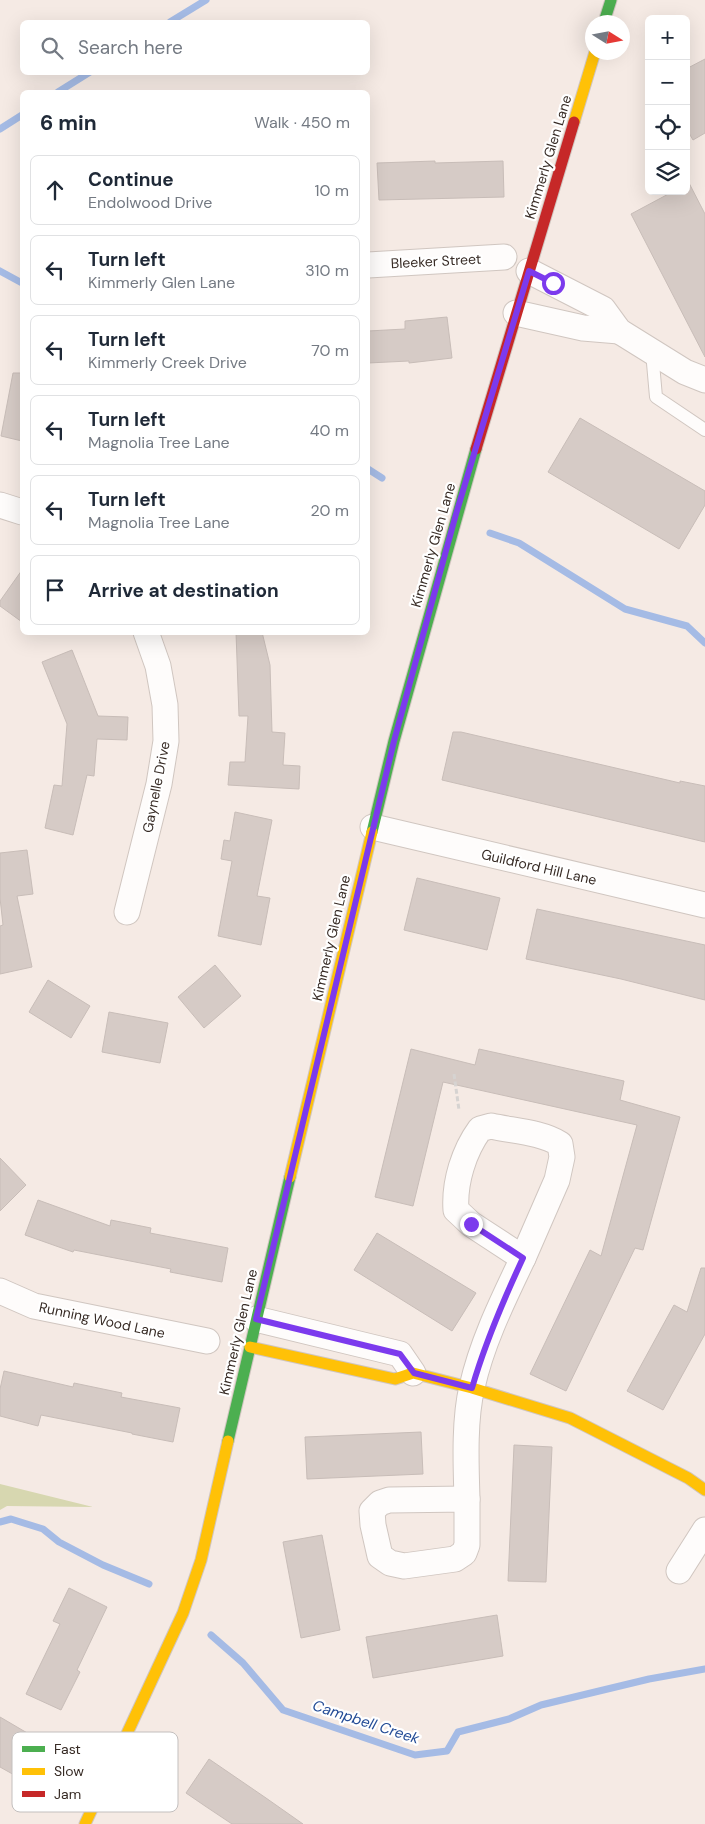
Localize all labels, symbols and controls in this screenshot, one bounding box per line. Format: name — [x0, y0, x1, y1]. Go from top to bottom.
north arrow — [585, 15, 630, 60]
map controls — [645, 15, 690, 195]
button: + — [645, 15, 690, 60]
search box — [20, 20, 370, 75]
icon: search — [38, 34, 66, 62]
text: Search here — [78, 35, 183, 60]
button: − — [645, 60, 690, 105]
street label: Kimmerly Glen Lane — [521, 93, 575, 221]
button: locate — [645, 105, 690, 150]
text: 6 min — [40, 109, 97, 137]
text: Walk · 450 m — [254, 112, 350, 133]
button: layers — [645, 150, 690, 195]
text: Continue — [88, 167, 174, 192]
icon: ahead — [41, 176, 69, 204]
text: 10 m — [315, 180, 349, 201]
text: Endolwood Drive — [88, 192, 212, 213]
text: Turn left — [88, 247, 166, 272]
street label: Bleeker Street — [390, 250, 482, 272]
icon: left — [41, 256, 69, 284]
text: 310 m — [305, 260, 349, 281]
text: Kimmerly Glen Lane — [88, 272, 235, 293]
route start — [542, 272, 565, 295]
text: Turn left — [88, 327, 166, 352]
icon: left — [41, 336, 69, 364]
text: 70 m — [311, 340, 349, 361]
text: Kimmerly Creek Drive — [88, 352, 247, 373]
text: Turn left — [88, 407, 166, 432]
icon: left — [41, 416, 69, 444]
text: 40 m — [310, 420, 349, 441]
text: Magnolia Tree Lane — [88, 432, 230, 453]
street label: Kimmerly Glen Lane — [407, 481, 459, 609]
text: Turn left — [88, 487, 166, 512]
icon: left — [41, 496, 69, 524]
text: 20 m — [310, 500, 349, 521]
text: Magnolia Tree Lane — [88, 512, 230, 533]
icon: arrive — [41, 576, 69, 604]
text: Arrive at destination — [88, 578, 279, 603]
street label: Gaynelle Drive — [138, 740, 174, 834]
street label: Guildford Hill Lane — [480, 845, 599, 889]
street label: Kimmerly Glen Lane — [308, 873, 354, 1003]
route end — [460, 1213, 483, 1236]
street label: Kimmerly Glen Lane — [215, 1267, 261, 1397]
street label: Running Wood Lane — [37, 1298, 167, 1342]
water label: Campbell Creek — [310, 1695, 422, 1749]
legend — [12, 1732, 178, 1812]
text: Fast — [54, 1740, 81, 1758]
text: Slow — [54, 1762, 84, 1780]
text: Jam — [54, 1785, 81, 1803]

